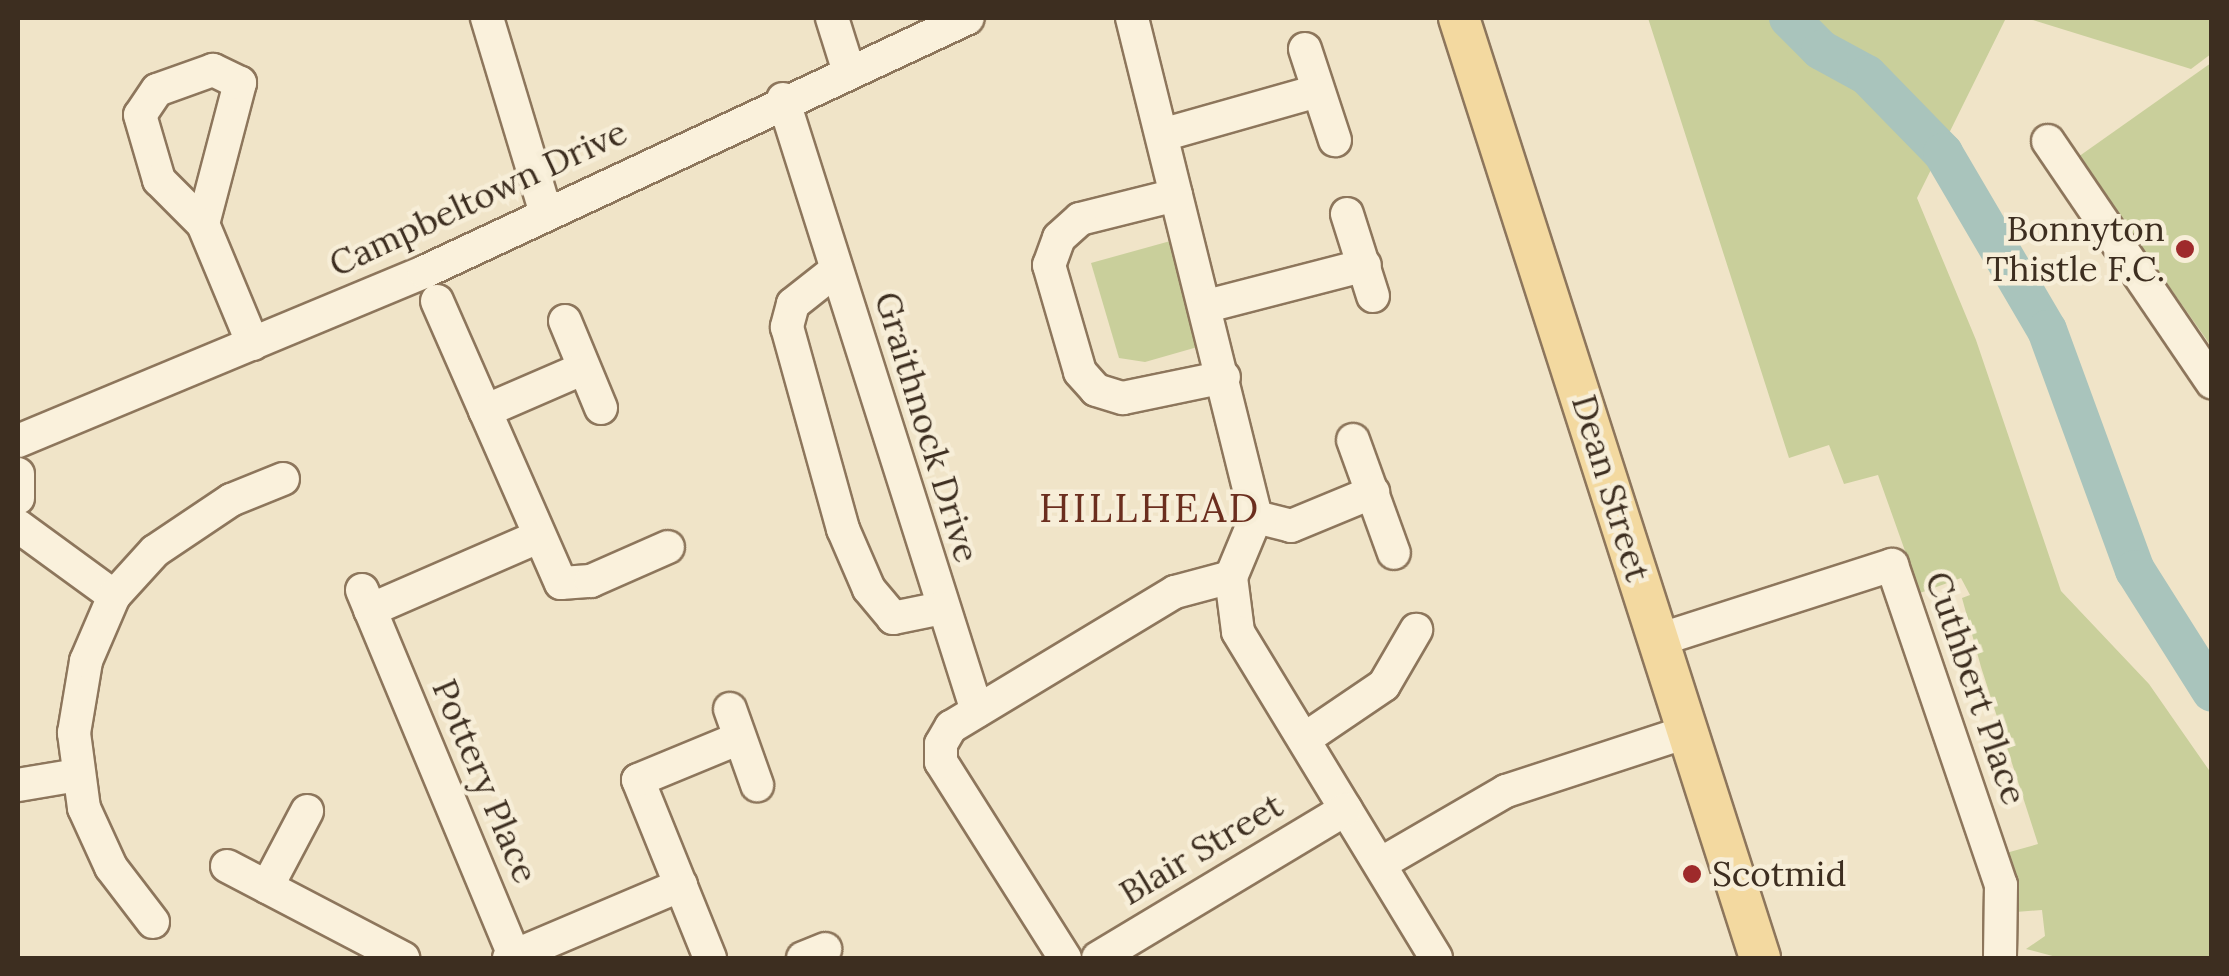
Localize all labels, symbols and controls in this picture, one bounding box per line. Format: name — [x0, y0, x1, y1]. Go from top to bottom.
street label: Campbeltown Drive — [323, 111, 633, 285]
place label: Bonnyton Thistle F.C. — [1986, 208, 2165, 290]
marker: Bonnyton Thistle F.C. — [2174, 238, 2196, 260]
street label: Graithnock Drive — [866, 287, 988, 567]
street label: Dean Street — [1563, 390, 1659, 586]
district label: HILLHEAD — [1039, 484, 1261, 532]
street label: Cuthbert Place — [1917, 566, 2035, 810]
street label: Pottery Place — [423, 673, 547, 889]
street label: Blair Street — [1112, 784, 1290, 914]
place label: Scotmid — [1712, 853, 1846, 895]
marker: Scotmid — [1681, 863, 1703, 885]

